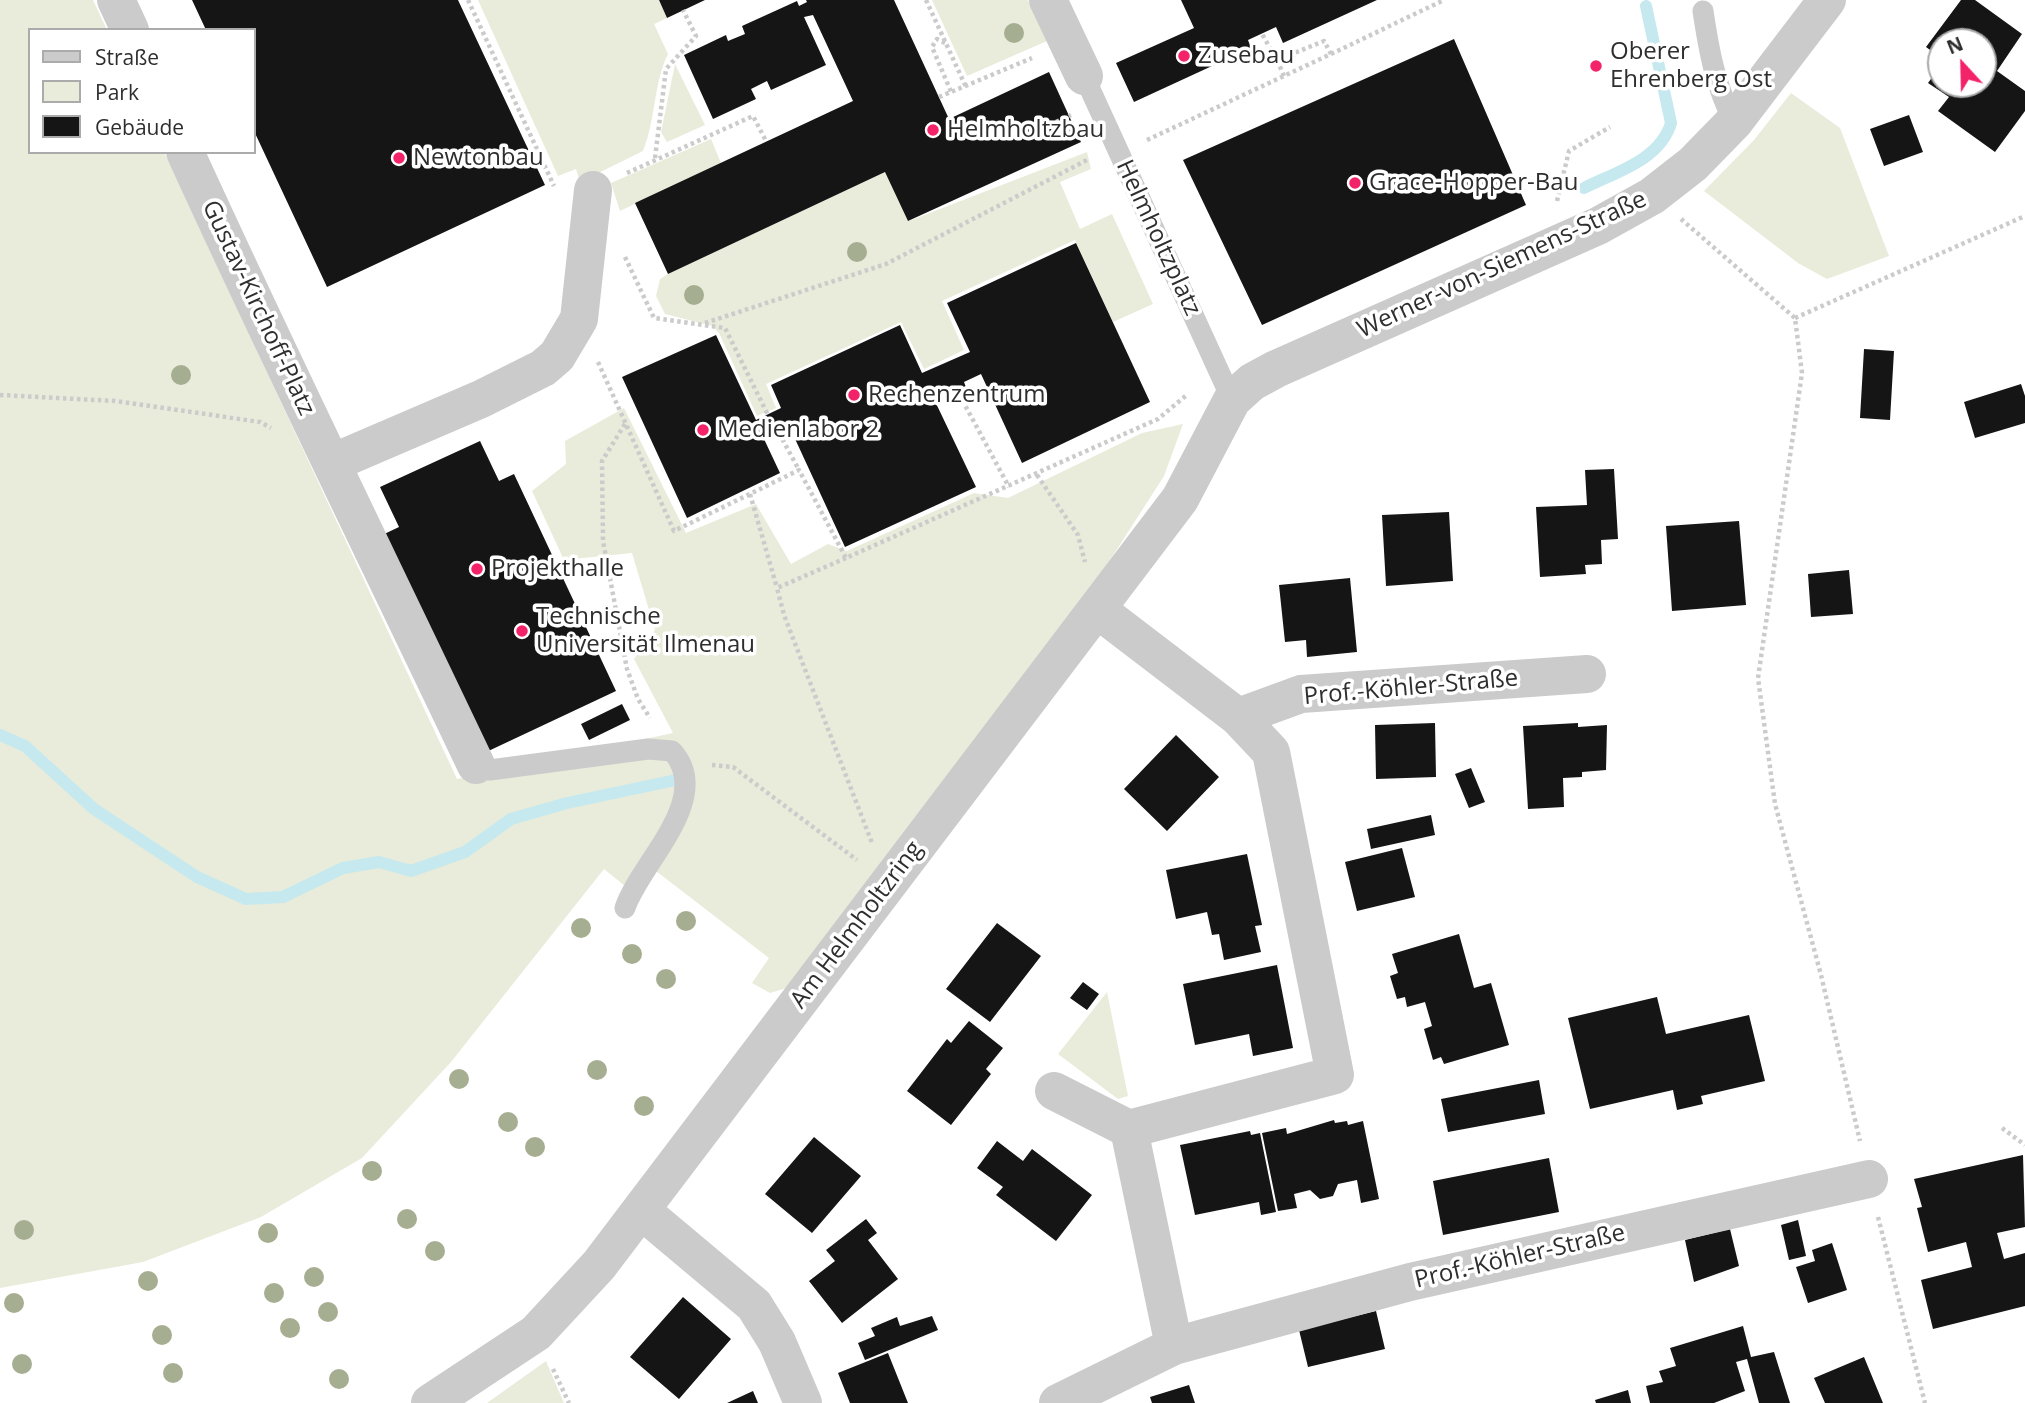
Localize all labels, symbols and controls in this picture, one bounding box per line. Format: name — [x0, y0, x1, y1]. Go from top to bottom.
legend — [28, 28, 256, 154]
north arrow — [1927, 28, 1997, 98]
text: N — [1943, 30, 1967, 60]
place label: Oberer Ehrenberg Ost — [1610, 38, 1772, 94]
place label: Zusebau — [1198, 42, 1294, 70]
text: Straße — [95, 43, 159, 71]
marker: Zusebau — [1176, 48, 1192, 64]
marker: Oberer Ehrenberg Ost — [1588, 58, 1604, 74]
text: Park — [95, 78, 139, 106]
text: Gebäude — [95, 113, 184, 141]
place label: Helmholtzbau — [947, 116, 1104, 144]
marker: Helmholtzbau — [925, 122, 941, 138]
place label: Newtonbau — [413, 144, 544, 172]
marker: Newtonbau — [391, 150, 407, 166]
street label: Helmholtzplatz — [1109, 156, 1207, 320]
place label: Grace-Hopper-Bau — [1369, 169, 1578, 197]
marker: Grace-Hopper-Bau — [1347, 175, 1363, 191]
street label: Werner-von-Siemens-Straße — [1353, 185, 1651, 345]
street label: Gustav-Kirchoff-Platz — [196, 196, 320, 420]
place label: Rechenzentrum — [868, 381, 1045, 409]
marker: Rechenzentrum — [846, 387, 862, 403]
place label: Medienlabor 2 — [717, 416, 879, 444]
marker: Medienlabor 2 — [695, 422, 711, 438]
place label: Projekthalle — [491, 555, 624, 583]
marker: Projekthalle — [469, 561, 485, 577]
place label: Technische Universität Ilmenau — [536, 603, 755, 659]
marker: Technische Universität Ilmenau — [514, 623, 530, 639]
street label: Prof.-Köhler-Straße — [1303, 664, 1519, 712]
street label: Am Helmholtzring — [785, 836, 929, 1014]
street label: Prof.-Köhler-Straße — [1412, 1219, 1628, 1295]

